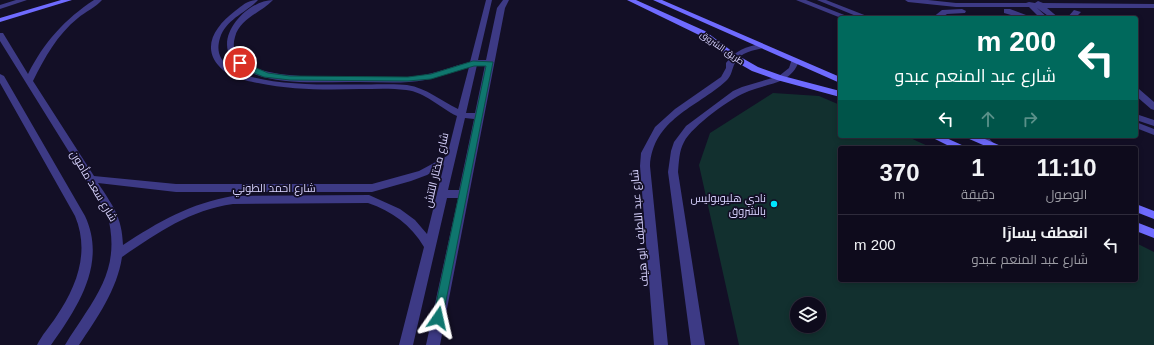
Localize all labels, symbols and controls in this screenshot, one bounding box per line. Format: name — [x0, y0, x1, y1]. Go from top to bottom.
text: 200 m — [977, 26, 1056, 57]
street label: طريق الشروق — [698, 29, 746, 68]
icon: left — [1070, 32, 1122, 84]
pin — [223, 46, 257, 80]
icon: arrive — [229, 52, 251, 74]
text: شارع عبد المنعم عبدو — [895, 66, 1056, 86]
icon: left — [935, 108, 957, 130]
icon: ahead — [977, 108, 999, 130]
icon: right — [1019, 108, 1041, 130]
street label: شارع مختار التتش — [422, 131, 452, 209]
street label: شارع سعد مأمون — [66, 148, 121, 225]
text: 1 — [971, 154, 985, 181]
text: 11:10 — [1036, 154, 1096, 181]
text: 370 — [880, 159, 920, 186]
street label: شارع عبد اللطيف ابو هيف — [628, 169, 652, 287]
street label: شارع احمد الطوني — [232, 182, 316, 197]
text: m — [894, 187, 905, 202]
text: دقيقة — [961, 187, 995, 202]
text: الوصول — [1046, 187, 1087, 202]
place label: نادي هليوبوليس بالشروق — [691, 192, 766, 218]
marker: نادي هليوبوليس بالشروق — [769, 199, 779, 209]
text: انعطف يسارًا — [1002, 224, 1088, 241]
icon: left — [1100, 234, 1122, 256]
text: 200 m — [854, 236, 896, 253]
text: شارع عبد المنعم عبدو — [971, 252, 1088, 267]
position arrow — [417, 297, 459, 339]
map controls — [790, 297, 826, 333]
button: layers — [790, 297, 826, 333]

